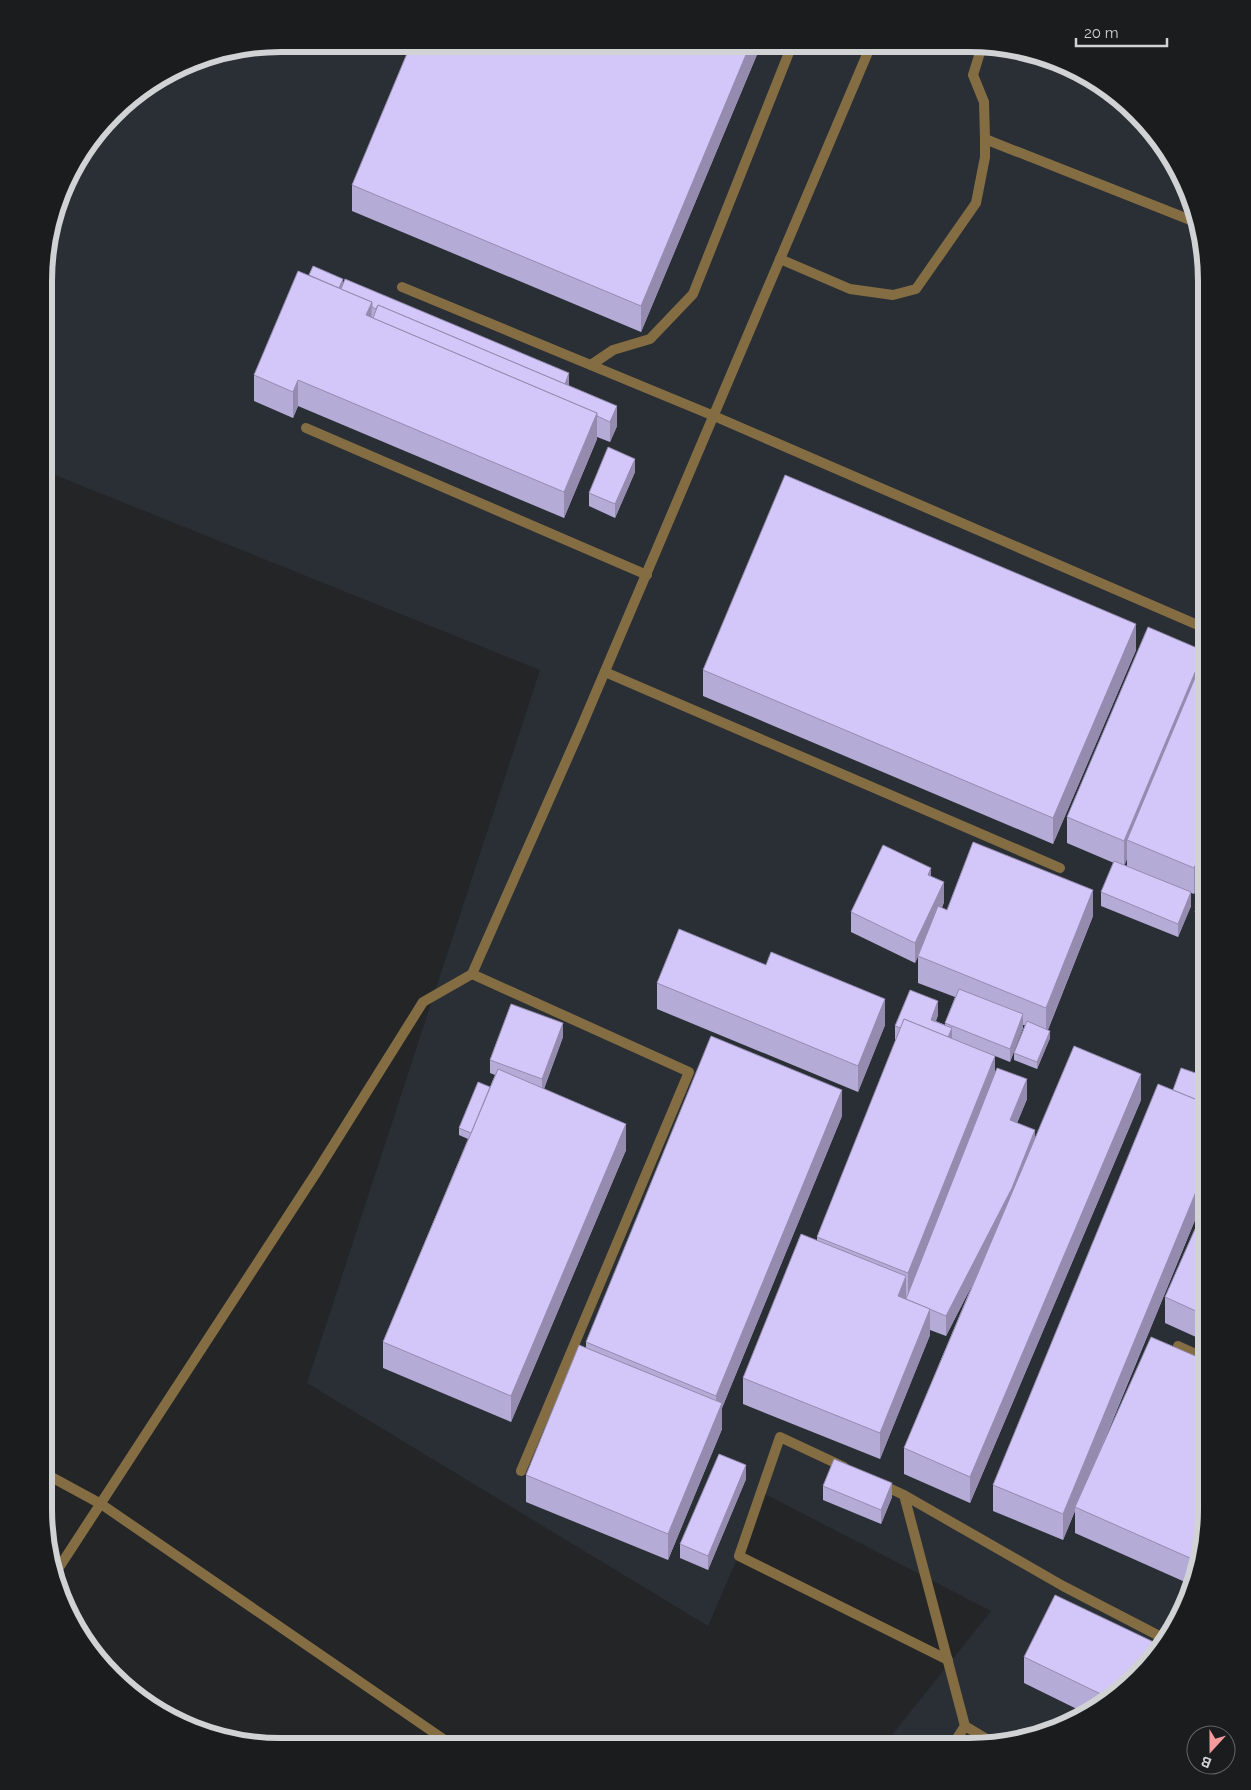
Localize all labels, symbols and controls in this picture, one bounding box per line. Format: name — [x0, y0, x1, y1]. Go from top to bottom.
scale bar — [1076, 15, 1167, 47]
text: 20 m — [1084, 24, 1119, 42]
north arrow — [1186, 1725, 1236, 1775]
text: B — [1199, 1753, 1214, 1771]

